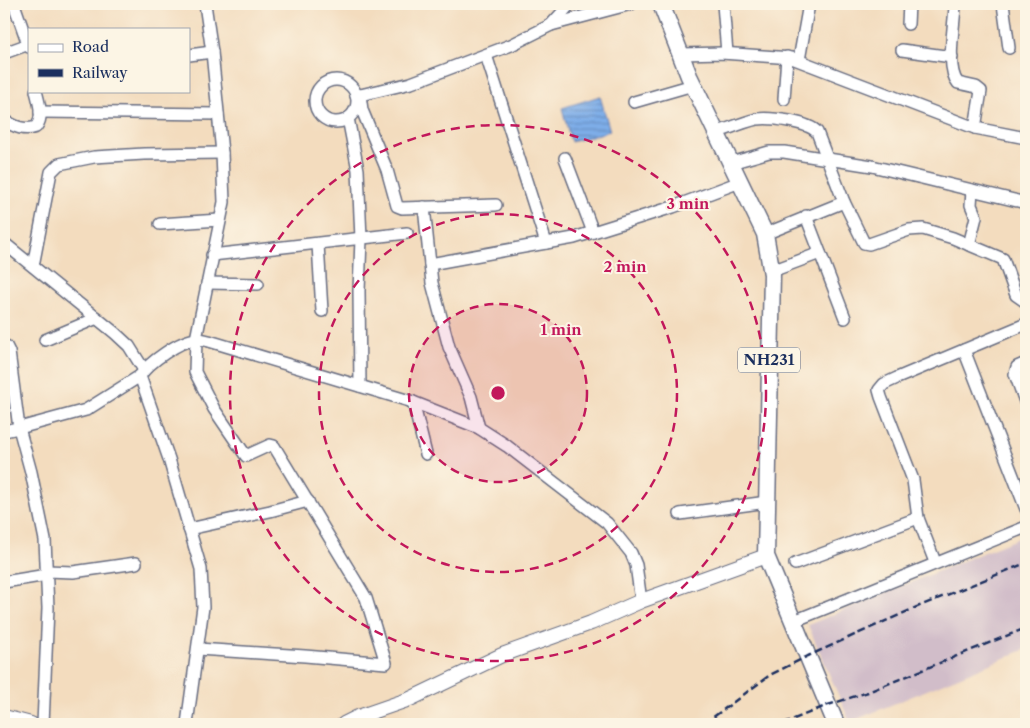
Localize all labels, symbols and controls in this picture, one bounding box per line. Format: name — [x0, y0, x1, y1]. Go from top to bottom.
legend — [28, 28, 190, 92]
text: Road — [72, 37, 109, 56]
text: Railway — [72, 63, 128, 82]
text: 3 min — [667, 194, 710, 213]
text: 2 min — [603, 257, 647, 276]
text: 1 min — [540, 320, 582, 339]
road number: NH231 — [738, 348, 800, 372]
centre of rings — [489, 384, 507, 402]

